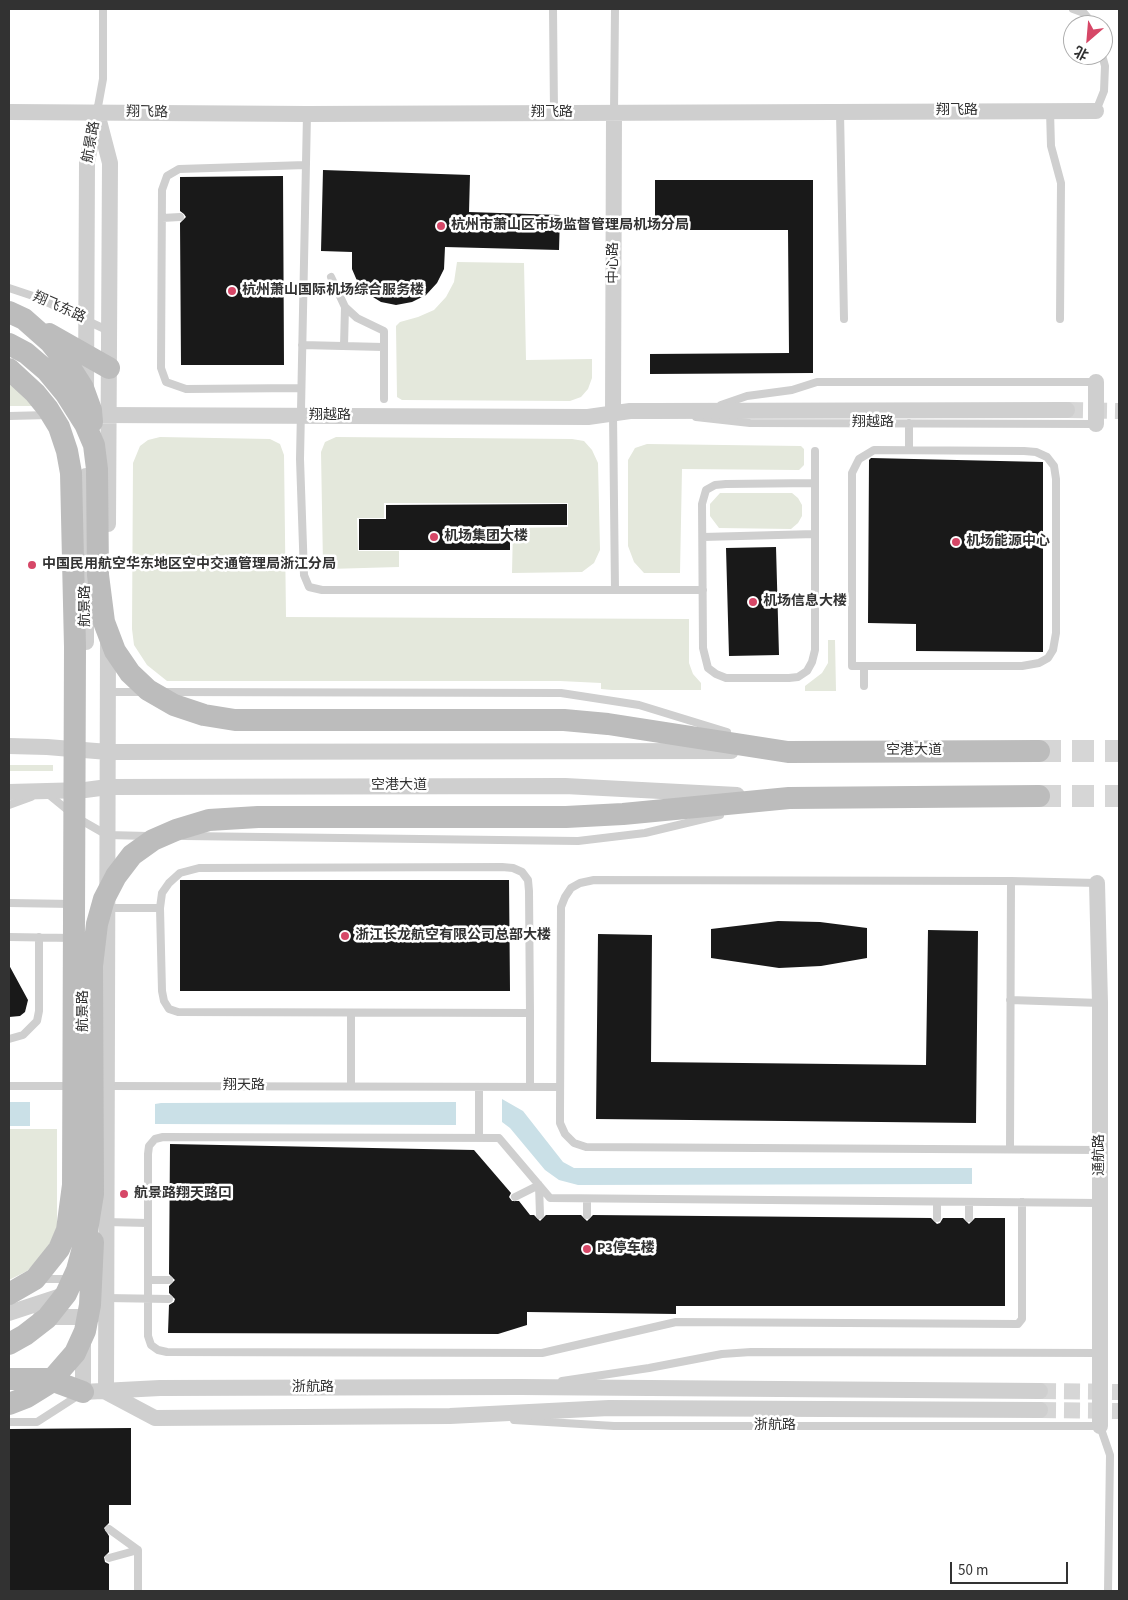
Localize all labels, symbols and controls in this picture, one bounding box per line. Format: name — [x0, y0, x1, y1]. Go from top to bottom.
north arrow — [1063, 15, 1113, 65]
text: 北 — [1071, 40, 1092, 65]
street label: 翔飞路 — [936, 103, 978, 119]
street label: 翔飞路 — [126, 104, 168, 122]
street label: 翔飞路 — [531, 105, 573, 121]
street label: 航景路 — [80, 120, 104, 164]
place label: 杭州市萧山区市场监督管理局机场分局 — [451, 218, 689, 234]
marker: 杭州市萧山区市场监督管理局机场分局 — [435, 220, 447, 232]
street label: 中心路 — [606, 242, 622, 284]
place label: 杭州萧山国际机场综合服务楼 — [242, 283, 424, 299]
marker: 杭州萧山国际机场综合服务楼 — [226, 285, 238, 297]
street label: 翔飞东路 — [30, 289, 88, 327]
street label: 翔越路 — [309, 408, 351, 424]
street label: 翔越路 — [852, 415, 894, 431]
place label: 机场集团大楼 — [444, 529, 528, 545]
marker: 机场集团大楼 — [428, 531, 440, 543]
place label: 机场能源中心 — [966, 534, 1050, 550]
marker: 机场能源中心 — [950, 536, 962, 548]
place label: 中国民用航空华东地区空中交通管理局浙江分局 — [42, 557, 336, 573]
marker: 中国民用航空华东地区空中交通管理局浙江分局 — [26, 559, 38, 571]
street label: 航景路 — [78, 585, 94, 627]
place label: 机场信息大楼 — [763, 594, 847, 610]
marker: 机场信息大楼 — [747, 596, 759, 608]
street label: 空港大道 — [886, 743, 942, 759]
street label: 空港大道 — [371, 778, 427, 794]
place label: 浙江长龙航空有限公司总部大楼 — [355, 928, 551, 944]
marker: 浙江长龙航空有限公司总部大楼 — [339, 930, 351, 942]
street label: 航景路 — [76, 990, 92, 1032]
street label: 翔天路 — [223, 1078, 265, 1094]
street label: 通航路 — [1092, 1134, 1108, 1176]
place label: 航景路翔天路口 — [134, 1186, 232, 1202]
marker: 航景路翔天路口 — [118, 1188, 130, 1200]
place label: P3停车楼 — [597, 1241, 655, 1257]
marker: P3停车楼 — [581, 1243, 593, 1255]
street label: 浙航路 — [292, 1380, 334, 1396]
street label: 浙航路 — [754, 1418, 796, 1434]
scale bar — [953, 1552, 1070, 1584]
text: 50 m — [958, 1560, 988, 1581]

